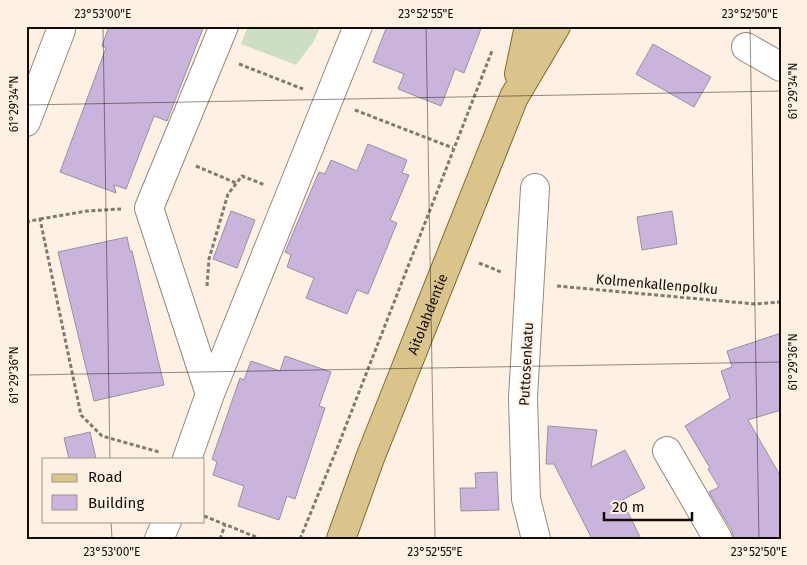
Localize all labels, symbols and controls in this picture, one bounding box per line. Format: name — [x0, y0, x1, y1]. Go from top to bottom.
text: 23°53'00"E — [74, 7, 132, 21]
text: 23°52'55"E — [398, 7, 454, 21]
text: 23°52'50"E — [722, 7, 778, 21]
text: 61°29'34"N — [786, 63, 800, 119]
text: 61°29'34"N — [7, 76, 21, 132]
street label: Aitolahdentie — [404, 271, 452, 357]
street label: Kolmenkallenpolku — [595, 271, 719, 298]
street label: Puttosenkatu — [516, 322, 537, 406]
text: 61°29'36"N — [786, 333, 800, 391]
text: 61°29'36"N — [7, 346, 21, 404]
legend — [42, 458, 205, 522]
text: Road — [88, 468, 123, 486]
scale bar — [604, 490, 692, 522]
text: Building — [88, 494, 144, 512]
text: 20 m — [612, 498, 645, 516]
text: 23°53'00"E — [83, 545, 141, 559]
text: 23°52'55"E — [407, 545, 463, 559]
text: 23°52'50"E — [731, 545, 787, 559]

